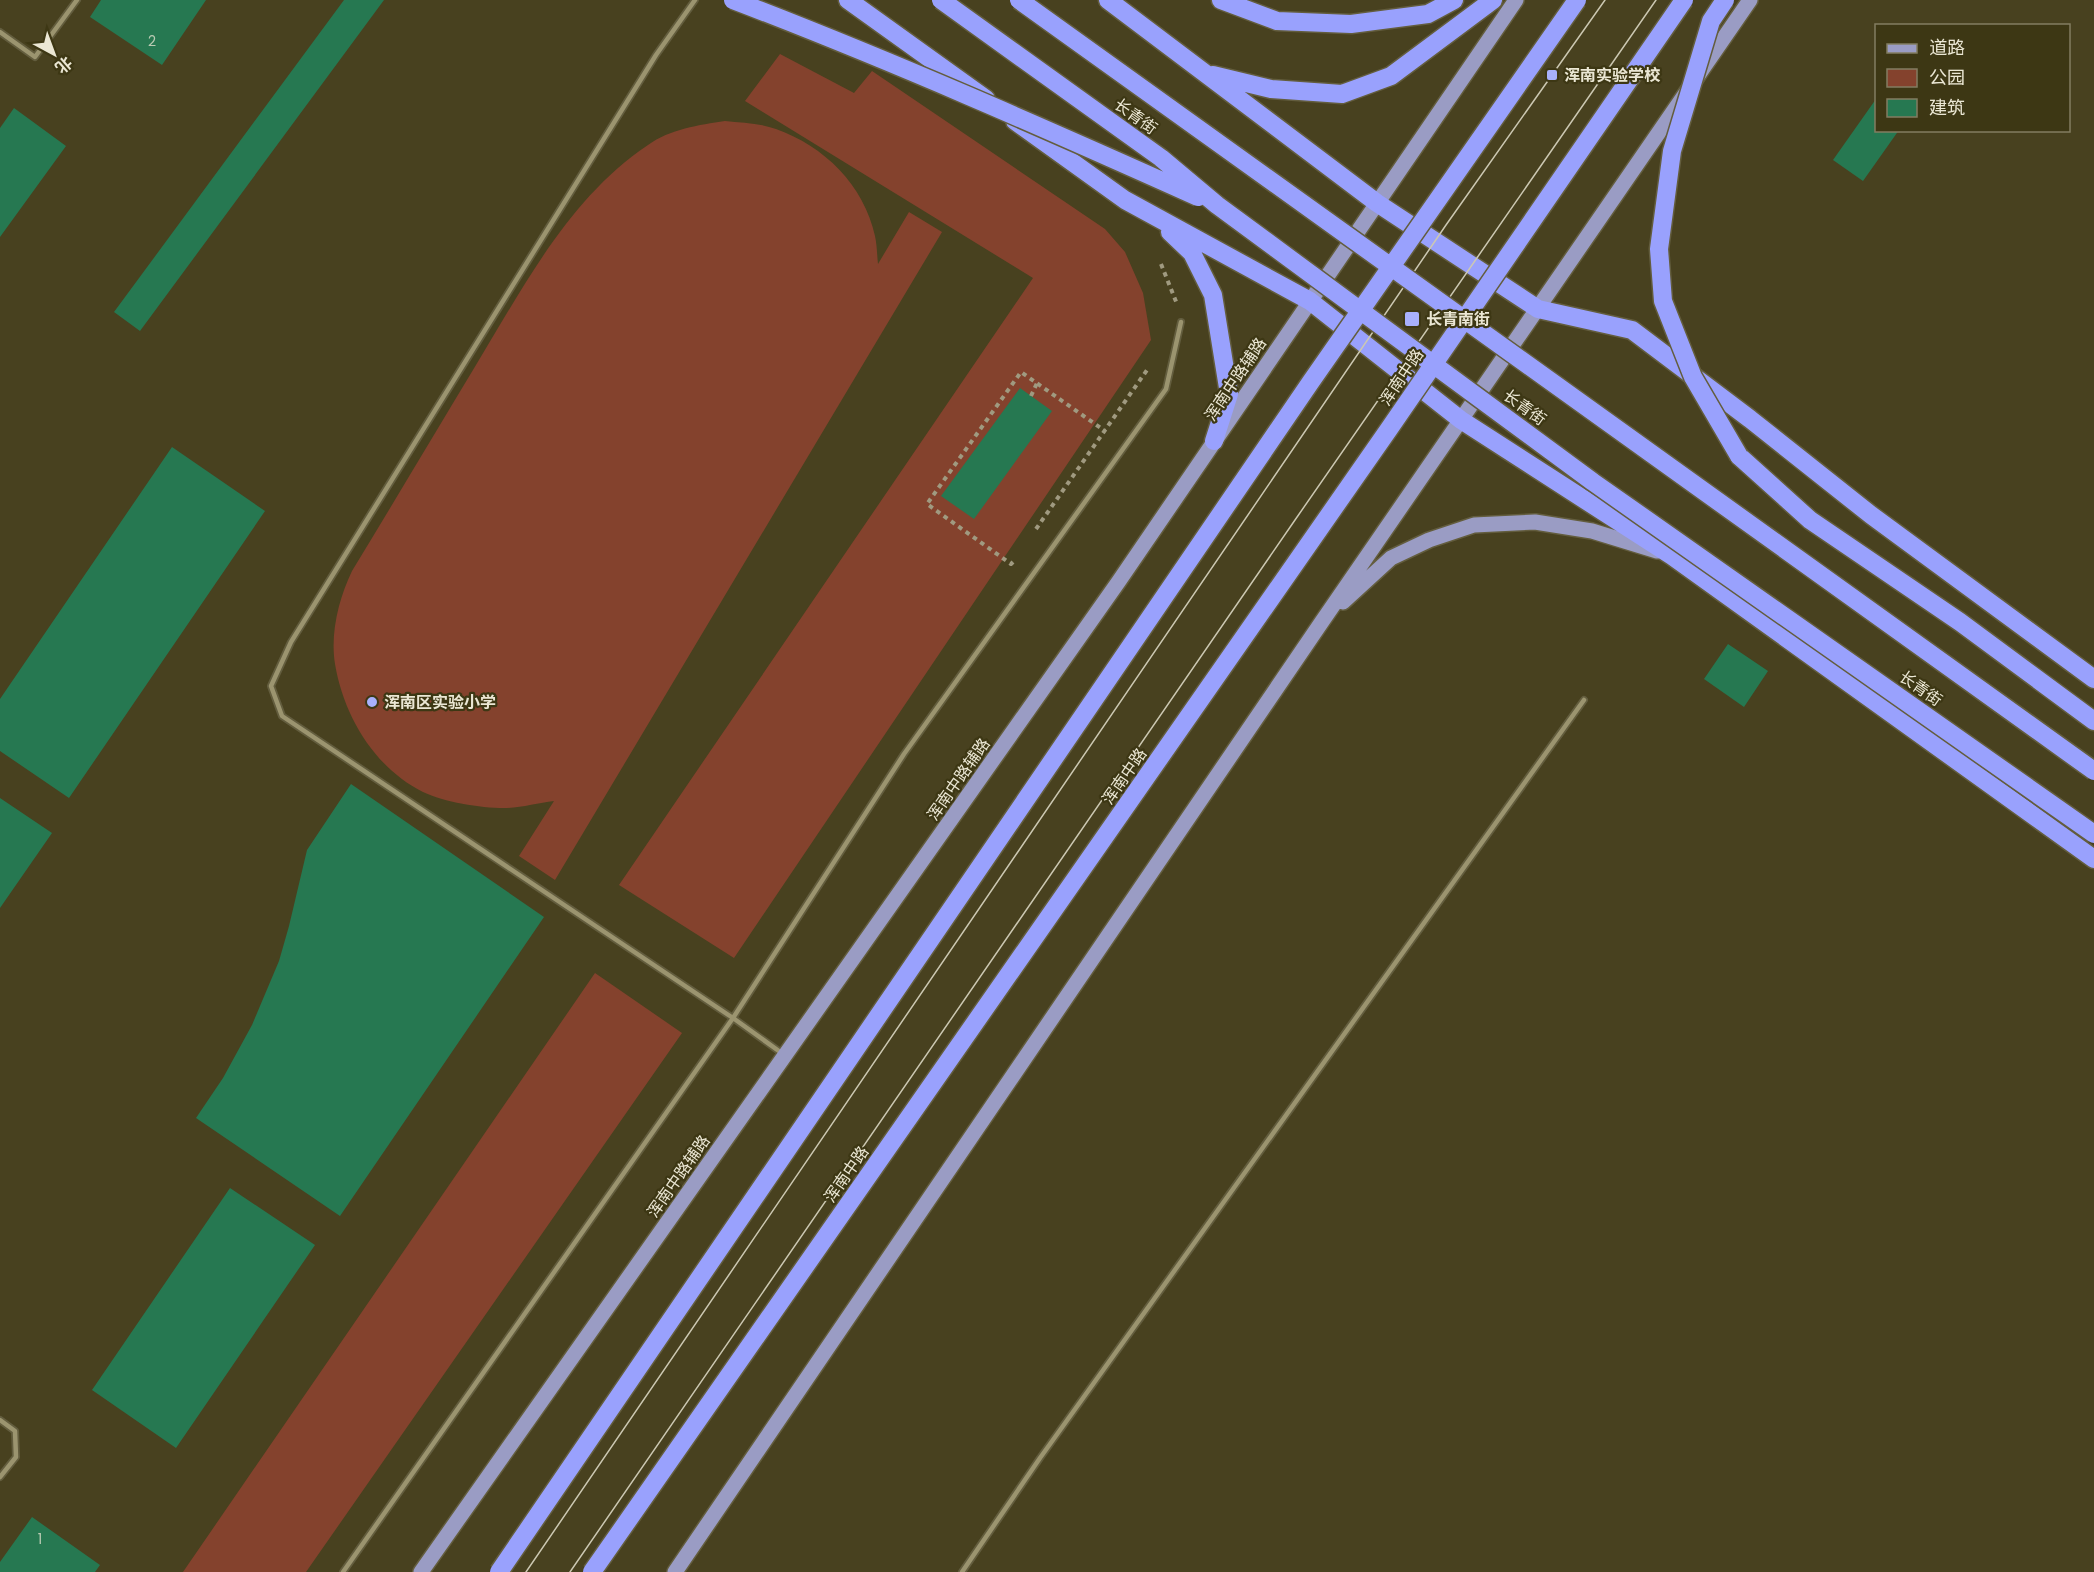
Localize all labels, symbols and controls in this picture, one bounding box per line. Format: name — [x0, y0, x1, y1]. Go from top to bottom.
north arrow — [24, 24, 84, 84]
legend — [1875, 24, 2070, 132]
house number: 2 — [148, 31, 156, 51]
text: 道路 — [1929, 35, 1965, 60]
text: 北 — [50, 51, 77, 79]
place label: 浑南实验学校 — [1564, 64, 1661, 87]
text: 公园 — [1929, 65, 1965, 90]
marker: 浑南实验学校 — [1545, 68, 1559, 82]
street label: 长青街 — [1110, 93, 1162, 140]
text: 建筑 — [1929, 95, 1965, 120]
place label: 长青南街 — [1426, 308, 1490, 331]
marker: 长青南街 — [1403, 310, 1421, 328]
street label: 浑南中路辅路 — [1199, 333, 1272, 426]
street label: 浑南中路 — [1374, 344, 1429, 410]
street label: 长青街 — [1499, 384, 1551, 431]
street label: 长青街 — [1894, 665, 1947, 712]
place label: 浑南区实验小学 — [384, 691, 496, 714]
marker: 浑南区实验小学 — [365, 695, 379, 709]
street label: 浑南中路辅路 — [921, 733, 995, 825]
street label: 浑南中路 — [1097, 743, 1152, 809]
street label: 浑南中路辅路 — [641, 1130, 715, 1222]
street label: 浑南中路 — [819, 1141, 874, 1207]
house number: 1 — [38, 1529, 42, 1549]

